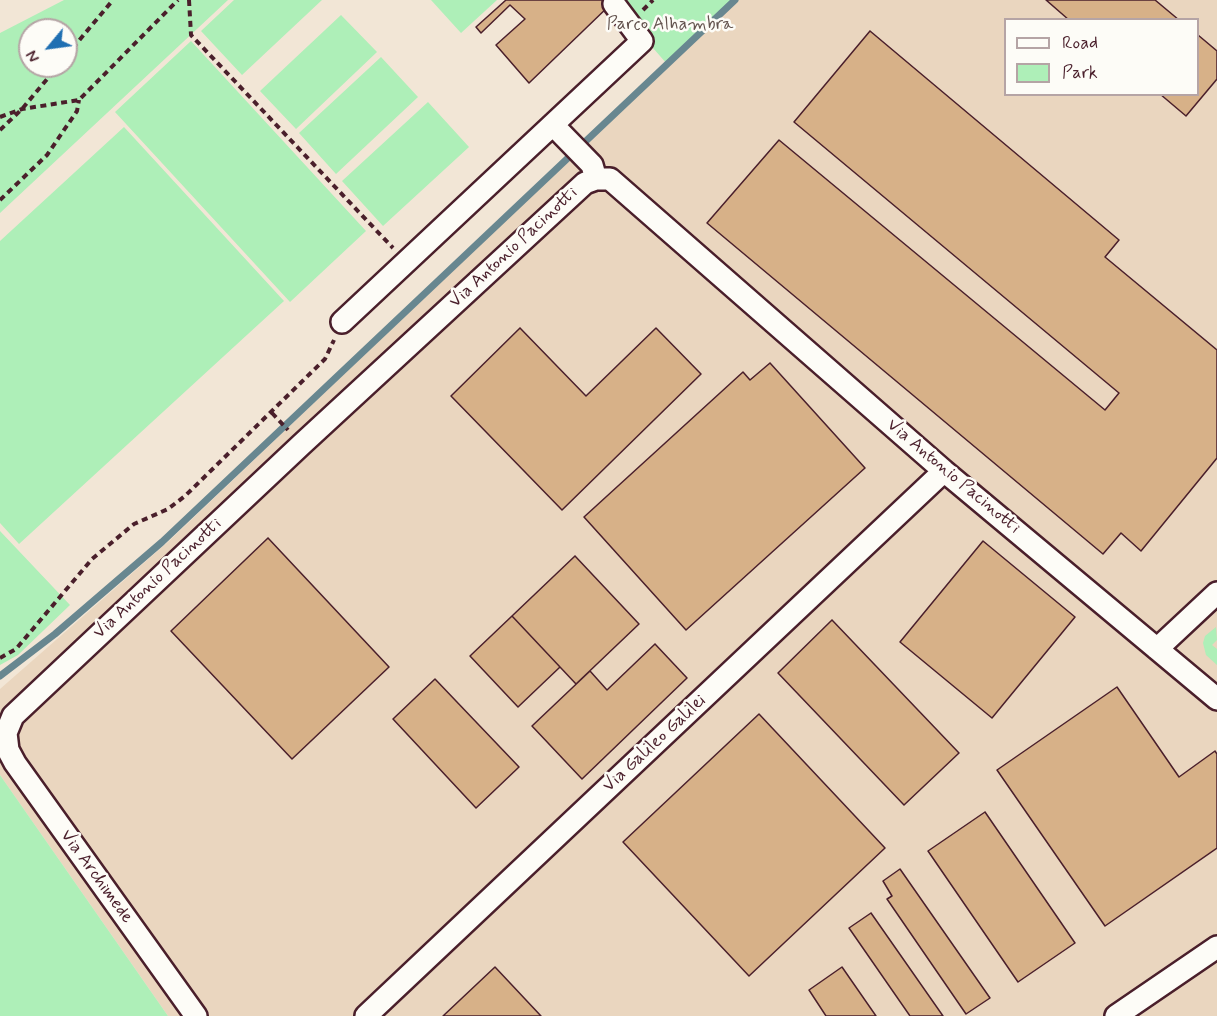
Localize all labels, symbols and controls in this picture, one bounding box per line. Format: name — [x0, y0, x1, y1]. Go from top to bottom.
park label: Parco Alhambra — [607, 14, 733, 36]
north arrow — [18, 18, 78, 78]
legend — [1004, 18, 1199, 96]
text: Road — [1062, 31, 1098, 55]
text: N — [22, 46, 45, 66]
text: Park — [1062, 61, 1098, 85]
street label: Via Antonio Pacinotti — [445, 183, 583, 313]
street label: Via Antonio Pacinotti — [882, 415, 1024, 539]
street label: Via Antonio Pacinotti — [89, 514, 227, 644]
street label: Via Galileo Galilei — [599, 691, 711, 797]
street label: Via Archimede — [55, 826, 137, 928]

